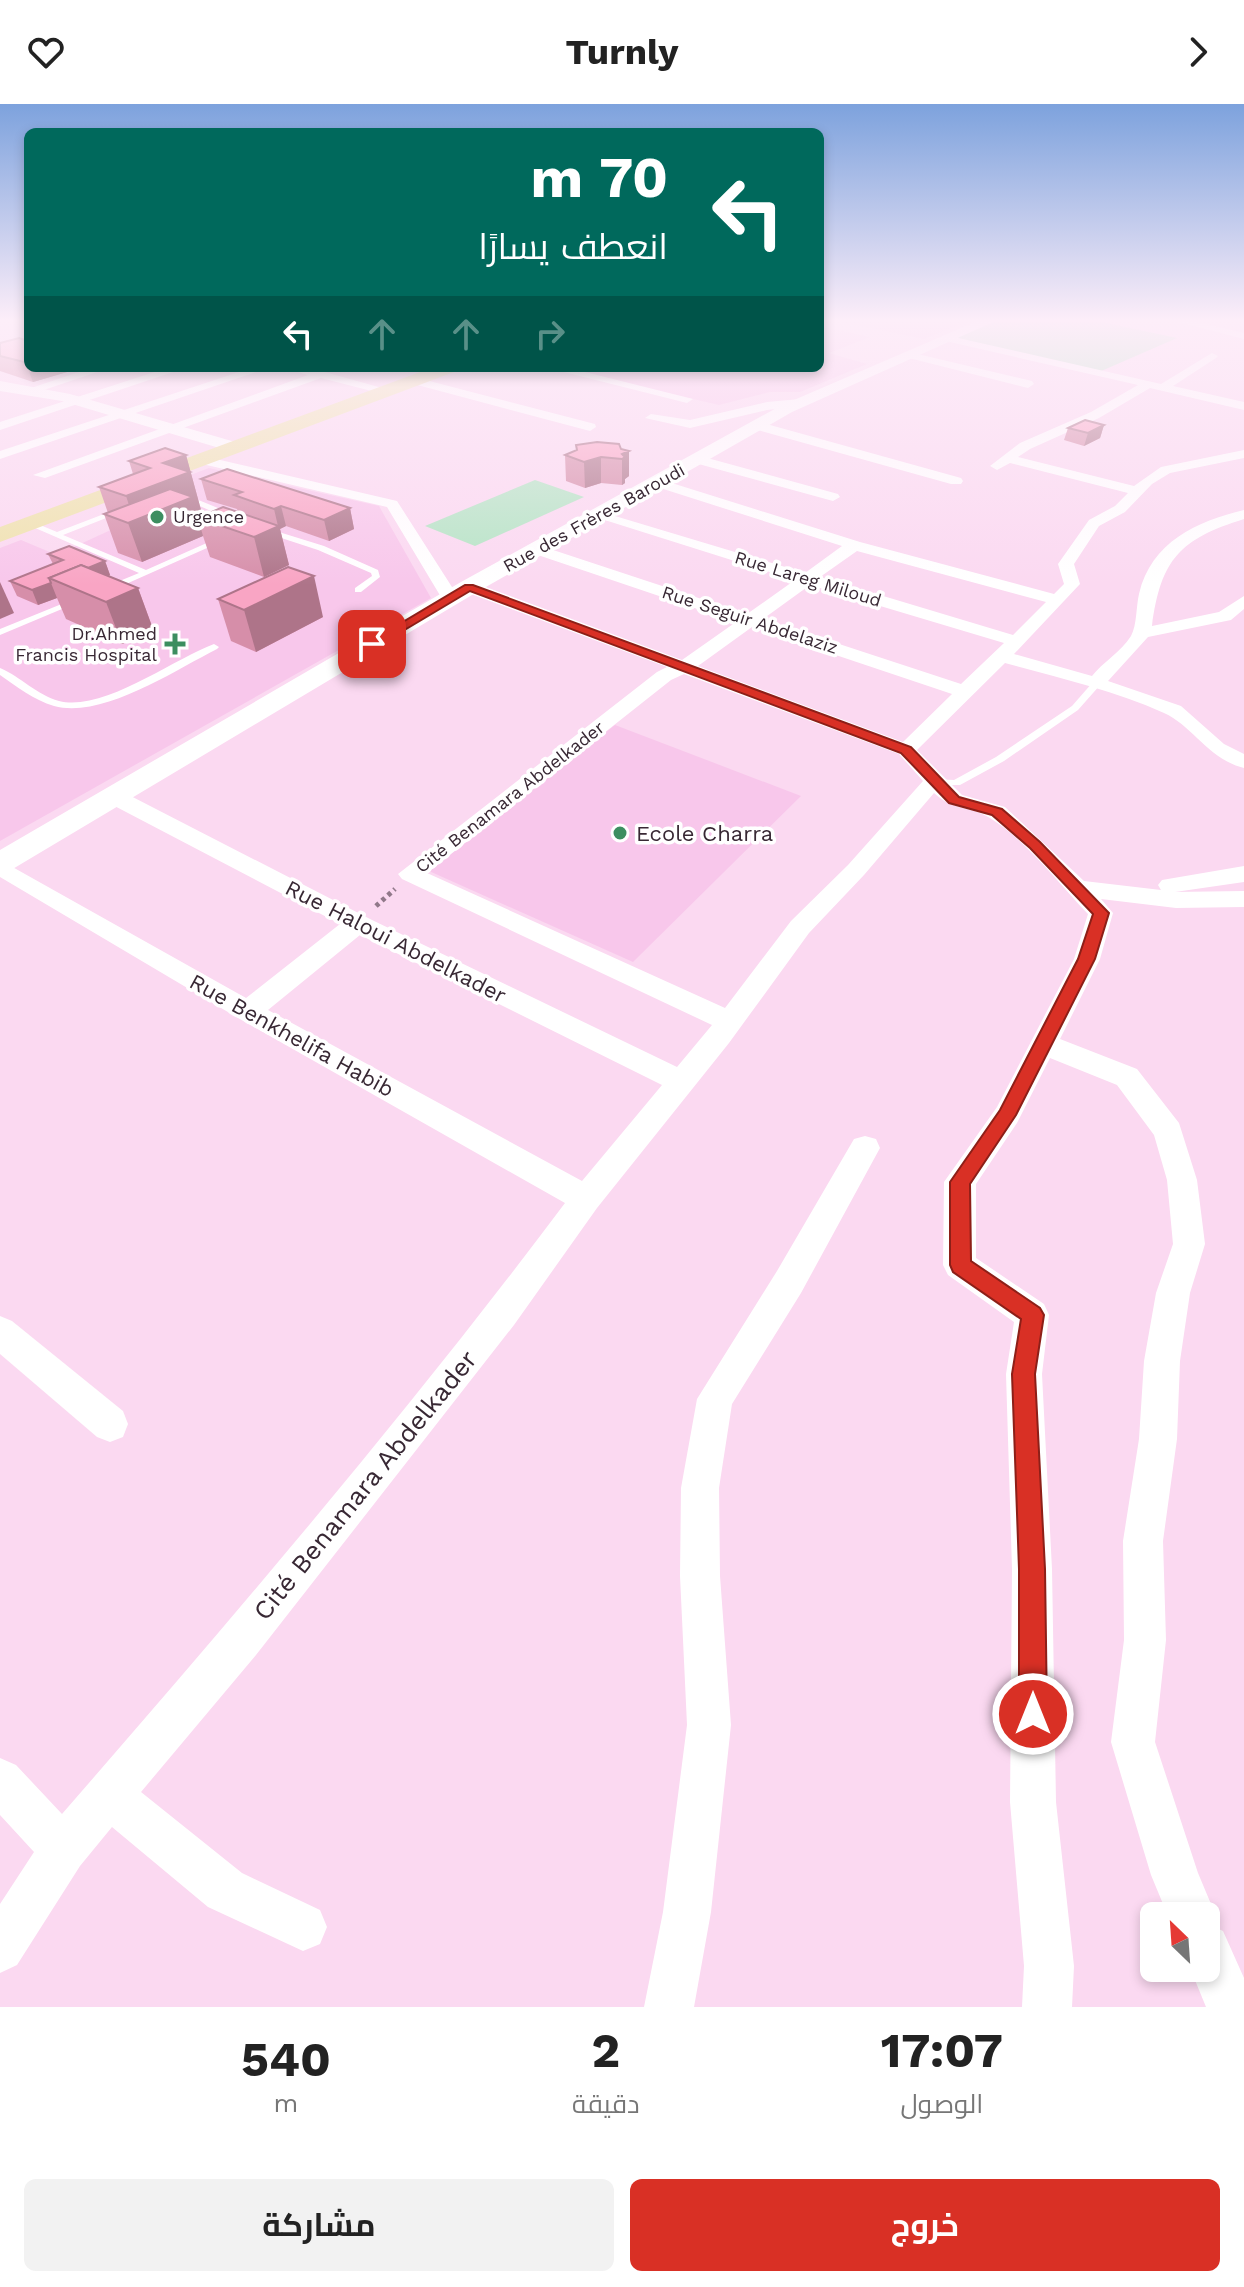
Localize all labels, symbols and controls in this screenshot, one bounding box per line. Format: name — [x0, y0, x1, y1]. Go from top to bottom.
icon: heart — [24, 30, 68, 74]
icon: forward — [1176, 30, 1220, 74]
text: Turnly — [566, 31, 678, 73]
text: 70 m — [531, 145, 668, 211]
icon: left — [696, 160, 800, 264]
text: انعطف يسارًا — [478, 226, 668, 268]
icon: left — [276, 312, 320, 356]
icon: ahead — [360, 312, 404, 356]
icon: ahead — [444, 312, 488, 356]
icon: right — [528, 312, 572, 356]
street label: Rue des Frères Baroudi — [499, 459, 688, 576]
place label: Urgence — [173, 506, 244, 527]
marker: Urgence — [148, 508, 166, 526]
street label: Rue Lareg Miloud — [732, 546, 884, 611]
street label: Rue Seguir Abdelaziz — [660, 581, 841, 658]
pin — [338, 610, 406, 678]
icon: arrive — [350, 622, 394, 666]
place label: Dr.Ahmed Francis Hospital — [15, 623, 157, 665]
marker: Dr.Ahmed Francis Hospital — [164, 633, 186, 655]
street label: Cité Benamara Abdelkader — [411, 716, 608, 877]
place label: Ecole Charra — [636, 821, 773, 846]
marker: Ecole Charra — [611, 824, 629, 842]
street label: Rue Haloui Abdelkader — [281, 875, 510, 1008]
street label: Rue Benkhelifa Habib — [185, 969, 398, 1102]
street label: Cité Benamara Abdelkader — [247, 1344, 483, 1626]
position arrow — [991, 1672, 1075, 1756]
north arrow — [1140, 1902, 1220, 1982]
map controls — [1140, 1902, 1220, 1982]
text: 2 — [591, 2022, 620, 2079]
text: 17:07 — [881, 2022, 1003, 2079]
text: 540 — [241, 2031, 331, 2088]
text: m — [274, 2088, 298, 2118]
text: دقيقة — [572, 2089, 640, 2119]
text: الوصول — [900, 2089, 983, 2119]
button: مشاركة — [24, 2179, 614, 2271]
button: خروج — [630, 2179, 1220, 2271]

